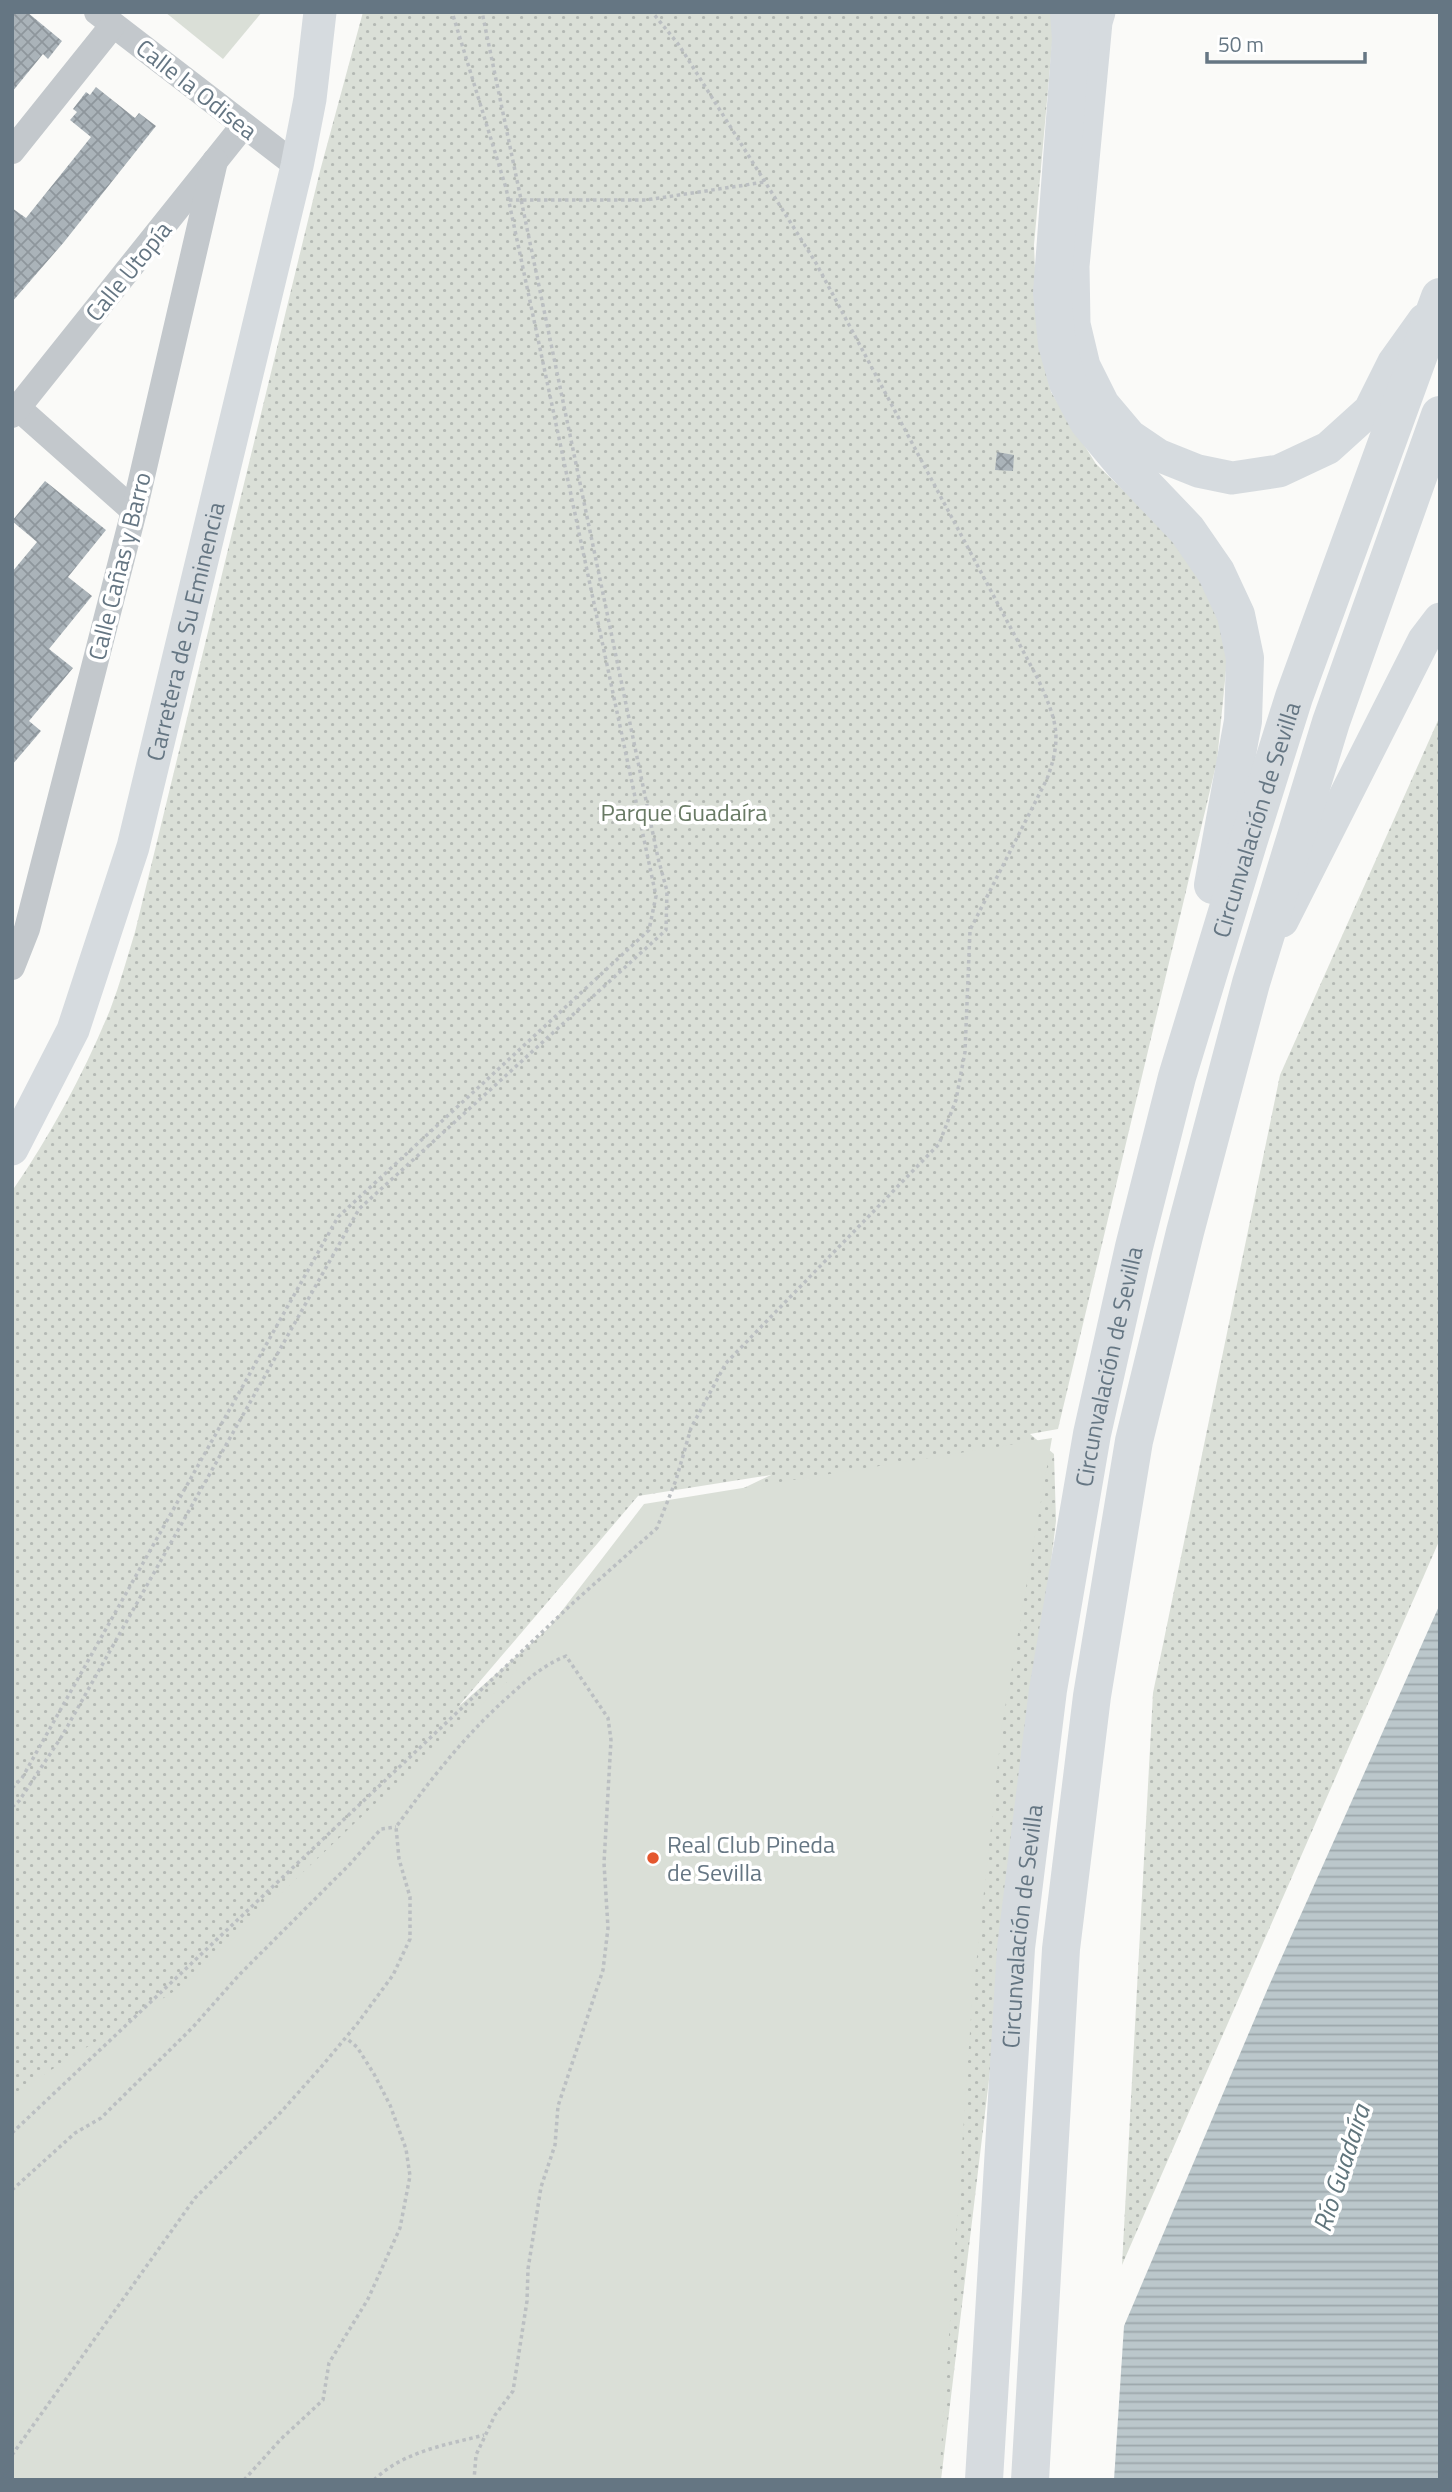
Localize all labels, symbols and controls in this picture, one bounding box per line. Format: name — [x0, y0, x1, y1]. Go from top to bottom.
scale bar — [1207, 21, 1364, 65]
text: 50 m — [1218, 28, 1264, 60]
street label: Calle la Odisea — [129, 30, 265, 148]
street label: Calle Utopía — [76, 213, 180, 329]
street label: Calle Cañas y Barro — [78, 468, 160, 664]
street label: Carretera de Su Eminencia — [136, 498, 233, 765]
street label: Circunvalación de Sevilla — [1202, 697, 1309, 942]
park label: Parque Guadaíra — [601, 794, 767, 830]
street label: Circunvalación de Sevilla — [1065, 1243, 1152, 1489]
street label: Circunvalación de Sevilla — [992, 1802, 1052, 2049]
place label: Real Club Pineda de Sevilla — [667, 1826, 835, 1890]
marker: Real Club Pineda de Sevilla — [645, 1850, 661, 1866]
water label: Río Guadaíra — [1302, 2097, 1381, 2237]

